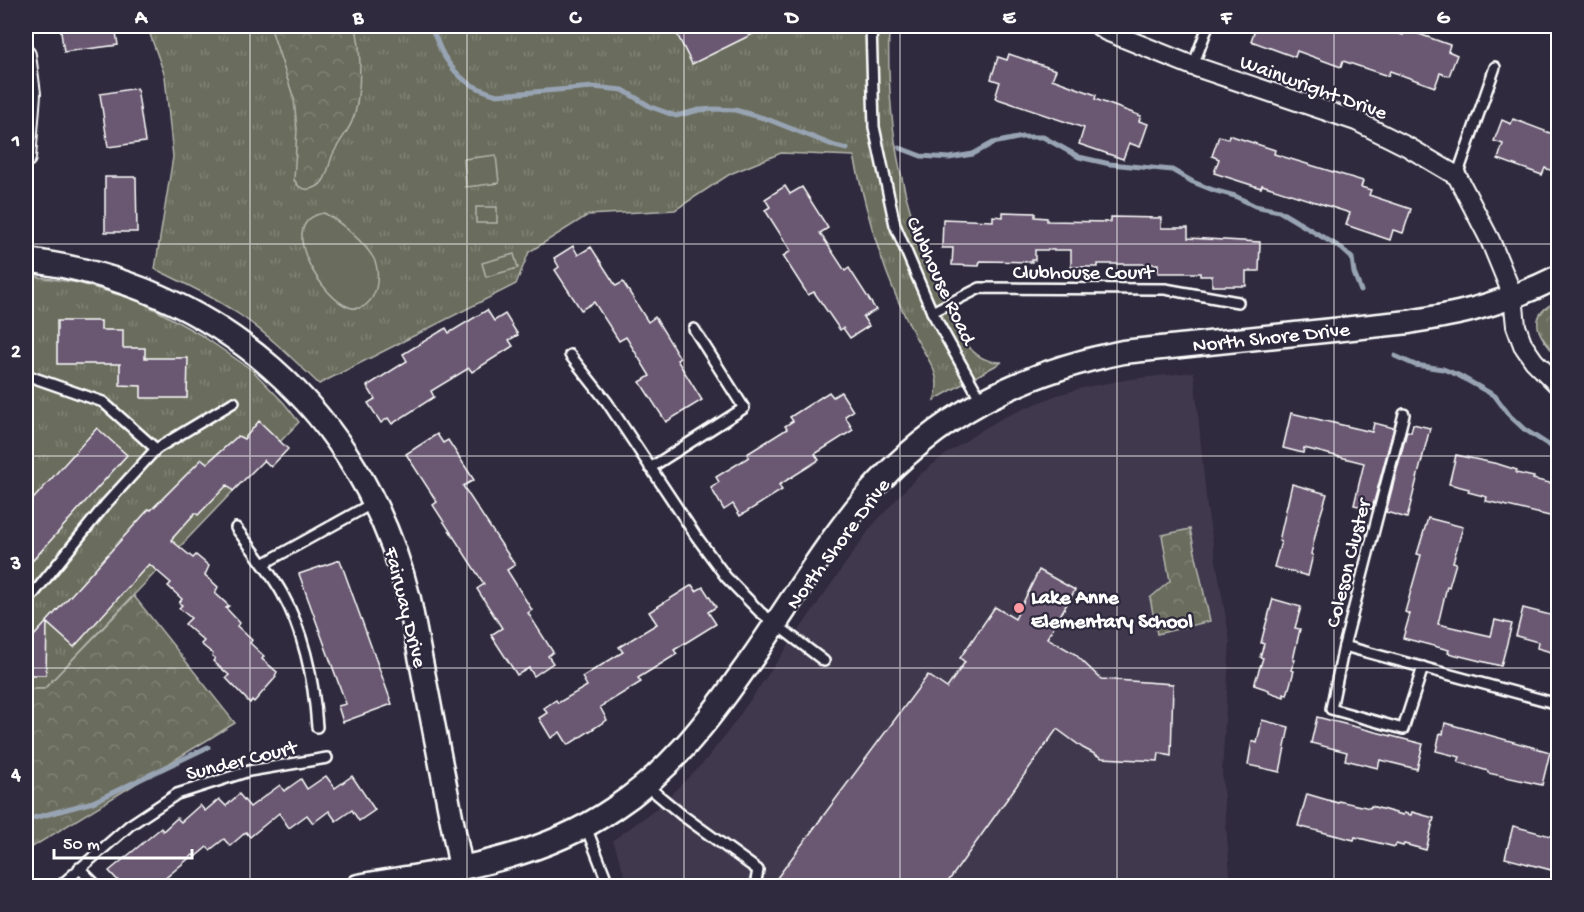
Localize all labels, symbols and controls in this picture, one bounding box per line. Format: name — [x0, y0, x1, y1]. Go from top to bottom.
text: A — [134, 8, 149, 31]
text: B — [352, 8, 364, 31]
text: C — [569, 8, 583, 31]
text: D — [783, 8, 799, 31]
text: E — [1003, 8, 1017, 31]
text: F — [1220, 8, 1233, 31]
text: G — [1437, 8, 1451, 31]
street label: Wainwright Drive — [1236, 51, 1391, 128]
text: 1 — [11, 131, 20, 154]
street label: Clubhouse Road — [898, 213, 980, 351]
street label: Clubhouse Court — [1013, 262, 1156, 287]
street label: North Shore Drive — [1192, 319, 1352, 360]
text: 2 — [11, 342, 21, 365]
street label: North Shore Drive — [782, 474, 898, 616]
street label: Coleson Cluster — [1322, 495, 1379, 631]
street label: Fairway Drive — [376, 544, 431, 672]
text: 3 — [10, 554, 21, 577]
place label: Lake Anne Elementary School — [1031, 587, 1193, 636]
marker: Lake Anne Elementary School — [1012, 601, 1026, 615]
street label: Sunder Court — [184, 736, 302, 788]
text: 4 — [10, 765, 21, 788]
scale bar — [54, 822, 192, 860]
text: 50 m — [63, 835, 100, 856]

